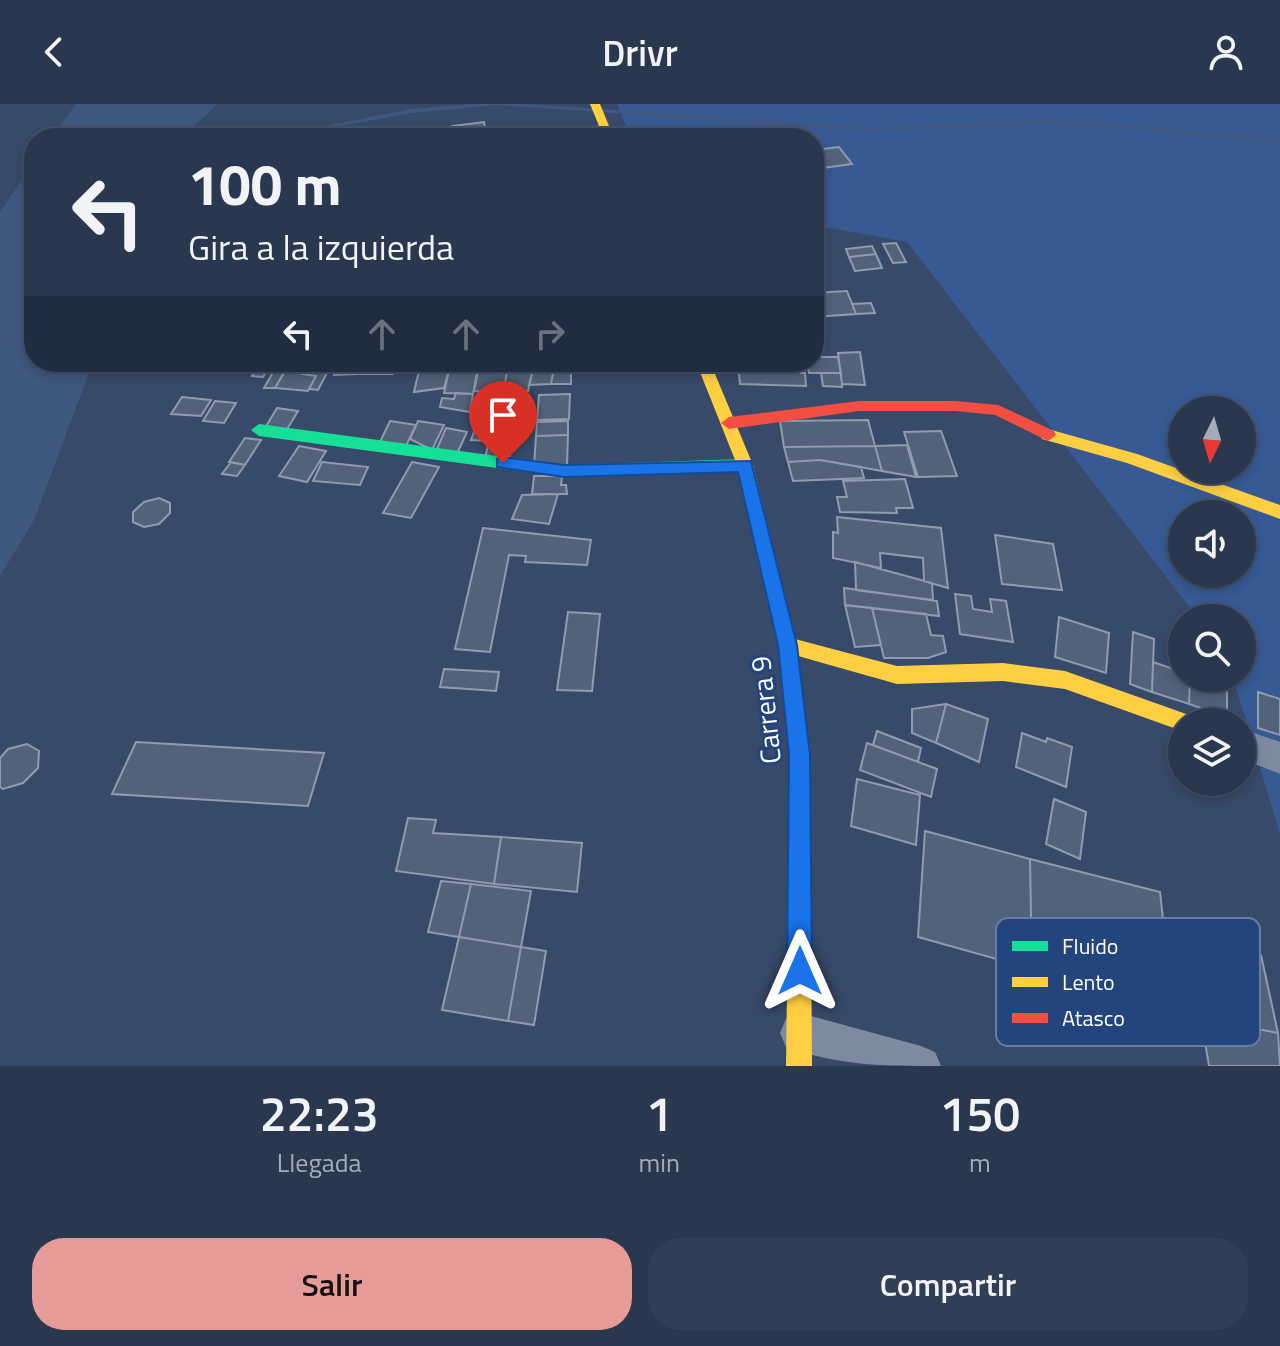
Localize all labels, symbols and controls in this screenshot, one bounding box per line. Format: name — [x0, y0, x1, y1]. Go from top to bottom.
text: Drivr — [602, 25, 678, 80]
icon: back — [32, 30, 76, 74]
icon: person — [1204, 30, 1248, 74]
text: 100 m — [188, 142, 341, 227]
icon: left — [56, 160, 160, 264]
text: Gira a la izquierda — [188, 219, 454, 274]
icon: left — [276, 312, 320, 356]
icon: ahead — [360, 312, 404, 356]
icon: ahead — [444, 312, 488, 356]
icon: right — [528, 312, 572, 356]
pin — [469, 381, 537, 463]
icon: arrive — [481, 393, 525, 437]
north arrow — [1168, 396, 1256, 484]
map controls — [1168, 396, 1256, 796]
button: sound — [1168, 500, 1256, 588]
button: search — [1168, 604, 1256, 692]
street label: Carrera 9 — [738, 654, 792, 766]
button: layers — [1168, 708, 1256, 796]
legend — [996, 918, 1260, 1046]
position arrow — [758, 929, 842, 1013]
text: Fluido — [1062, 929, 1118, 963]
text: Lento — [1062, 965, 1115, 999]
text: Atasco — [1062, 1001, 1125, 1035]
text: 22:23 — [260, 1077, 379, 1150]
text: 1 — [646, 1077, 673, 1150]
text: 150 — [940, 1077, 1020, 1150]
text: Llegada — [277, 1143, 362, 1182]
text: min — [638, 1143, 680, 1182]
text: m — [969, 1143, 991, 1182]
button: Salir — [32, 1238, 632, 1330]
button: Compartir — [648, 1238, 1248, 1330]

